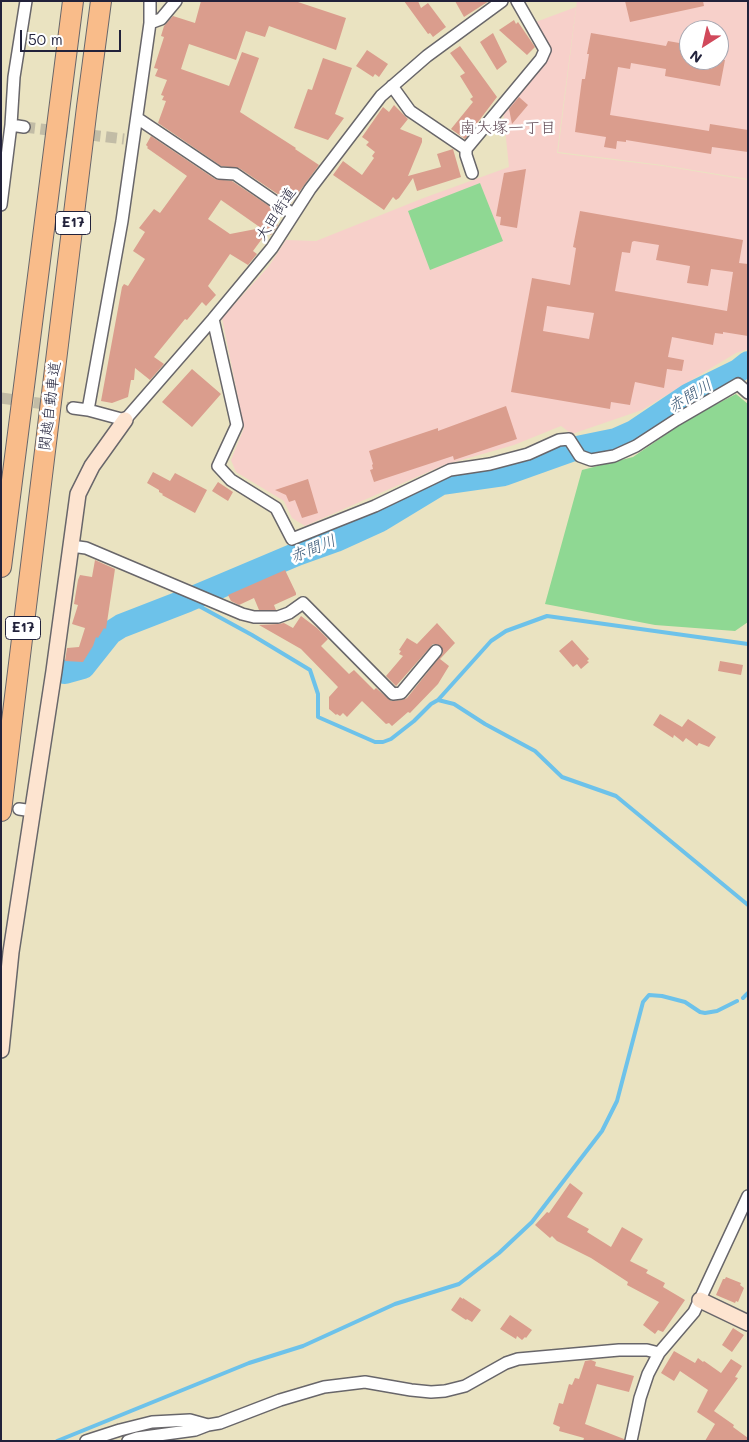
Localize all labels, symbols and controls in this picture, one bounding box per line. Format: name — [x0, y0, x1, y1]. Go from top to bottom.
scale bar — [22, 20, 124, 52]
north arrow — [679, 20, 729, 70]
text: 50 m — [28, 29, 63, 49]
text: N — [686, 46, 705, 68]
district label: 南大塚一丁目 — [460, 118, 556, 138]
street label: 大田街道 — [252, 184, 300, 244]
road number: E17 — [56, 212, 90, 234]
street label: 関越自動車道 — [36, 360, 64, 452]
water label: 赤間川 — [664, 375, 716, 417]
water label: 赤間川 — [287, 531, 339, 567]
road number: E17 — [5, 616, 40, 640]

